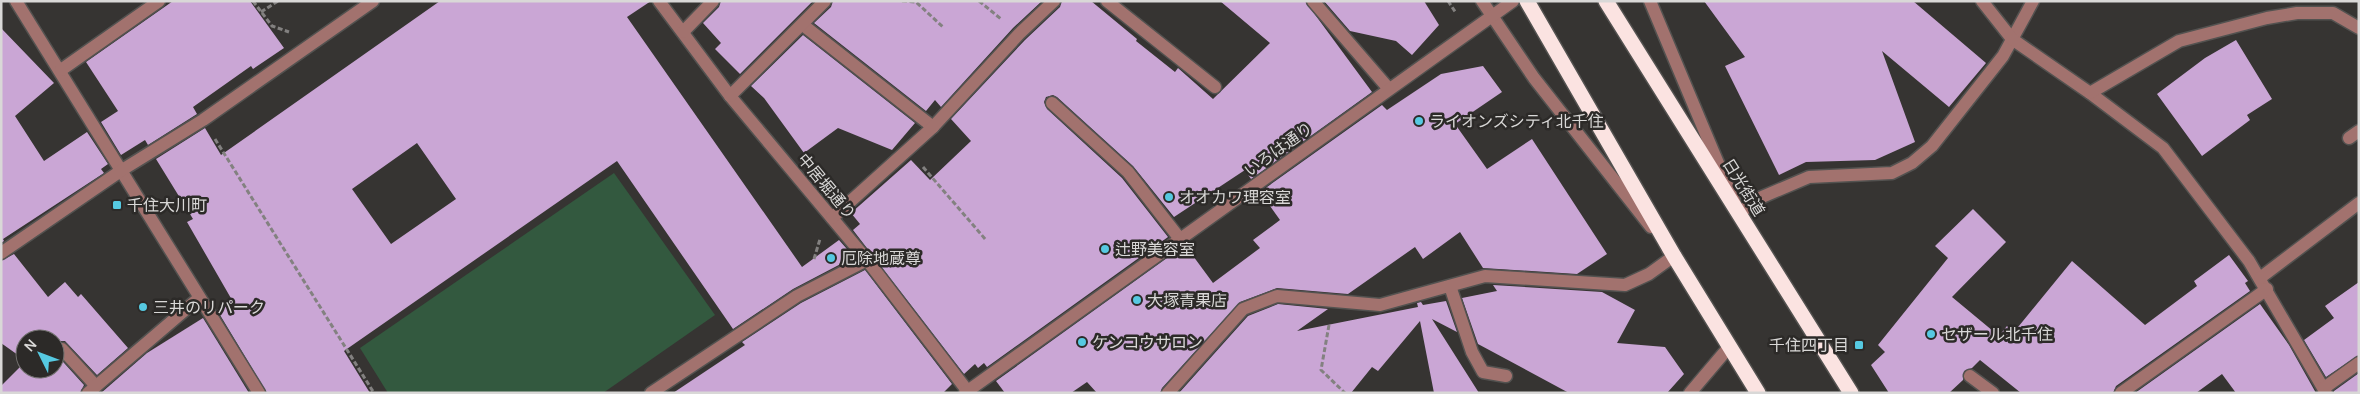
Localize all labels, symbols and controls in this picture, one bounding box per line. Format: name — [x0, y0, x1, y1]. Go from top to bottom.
place label: ライオンズシティ北千住 — [1429, 110, 1604, 132]
marker: ライオンズシティ北千住 — [1413, 115, 1425, 127]
street label: いろは通り — [1239, 117, 1317, 181]
street label: 中居堀通り — [793, 148, 861, 224]
street label: 日光街道 — [1718, 154, 1770, 220]
place label: オオカワ理容室 — [1179, 186, 1291, 208]
marker: オオカワ理容室 — [1163, 191, 1175, 203]
place label: 千住大川町 — [127, 194, 207, 216]
marker: 千住大川町 — [111, 199, 123, 211]
place label: 辻野美容室 — [1115, 238, 1195, 260]
marker: 辻野美容室 — [1099, 243, 1111, 255]
place label: 厄除地蔵尊 — [841, 247, 921, 269]
marker: 厄除地蔵尊 — [825, 252, 837, 264]
place label: 大塚青果店 — [1147, 289, 1227, 311]
marker: 大塚青果店 — [1131, 294, 1143, 306]
place label: 三井のリパーク — [153, 296, 265, 318]
marker: 三井のリパーク — [137, 301, 149, 313]
place label: セザール北千住 — [1941, 323, 2053, 345]
marker: セザール北千住 — [1925, 328, 1937, 340]
north arrow — [15, 329, 65, 379]
place label: ケンコウサロン — [1092, 331, 1203, 353]
place label: 千住四丁目 — [1769, 334, 1849, 356]
text: N — [20, 335, 40, 355]
marker: ケンコウサロン — [1076, 336, 1088, 348]
marker: 千住四丁目 — [1853, 339, 1865, 351]

